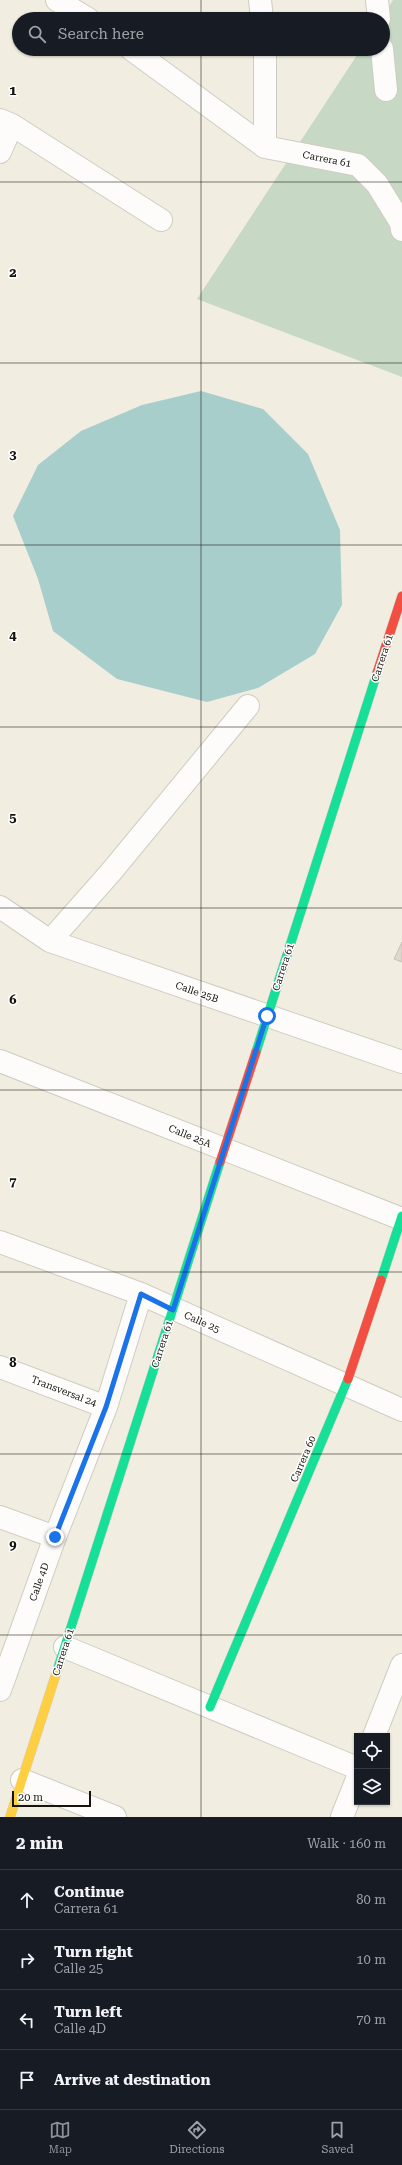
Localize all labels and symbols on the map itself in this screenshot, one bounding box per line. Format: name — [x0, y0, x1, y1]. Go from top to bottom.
text: 1 — [9, 83, 17, 98]
street label: Carrera 61 — [302, 149, 353, 169]
text: 2 — [9, 265, 17, 280]
text: 3 — [9, 447, 17, 462]
text: 4 — [9, 628, 17, 643]
street label: Carrera 61 — [369, 632, 395, 683]
text: 5 — [9, 810, 17, 825]
street label: Carrera 61 — [270, 941, 296, 992]
street label: Calle 25B — [174, 980, 220, 1005]
text: 6 — [9, 992, 17, 1007]
route start — [258, 1007, 276, 1025]
street label: Calle 25A — [167, 1122, 213, 1150]
text: 7 — [9, 1174, 17, 1189]
street label: Calle 25 — [182, 1309, 222, 1335]
street label: Carrera 61 — [149, 1318, 175, 1369]
text: 8 — [9, 1355, 17, 1370]
street label: Transversal 24 — [30, 1373, 99, 1409]
street label: Carrera 60 — [288, 1434, 318, 1484]
route end — [46, 1528, 64, 1546]
text: 9 — [9, 1537, 17, 1552]
street label: Calle 4D — [27, 1561, 51, 1603]
street label: Carrera 61 — [50, 1626, 76, 1677]
scale bar — [12, 1789, 91, 1808]

